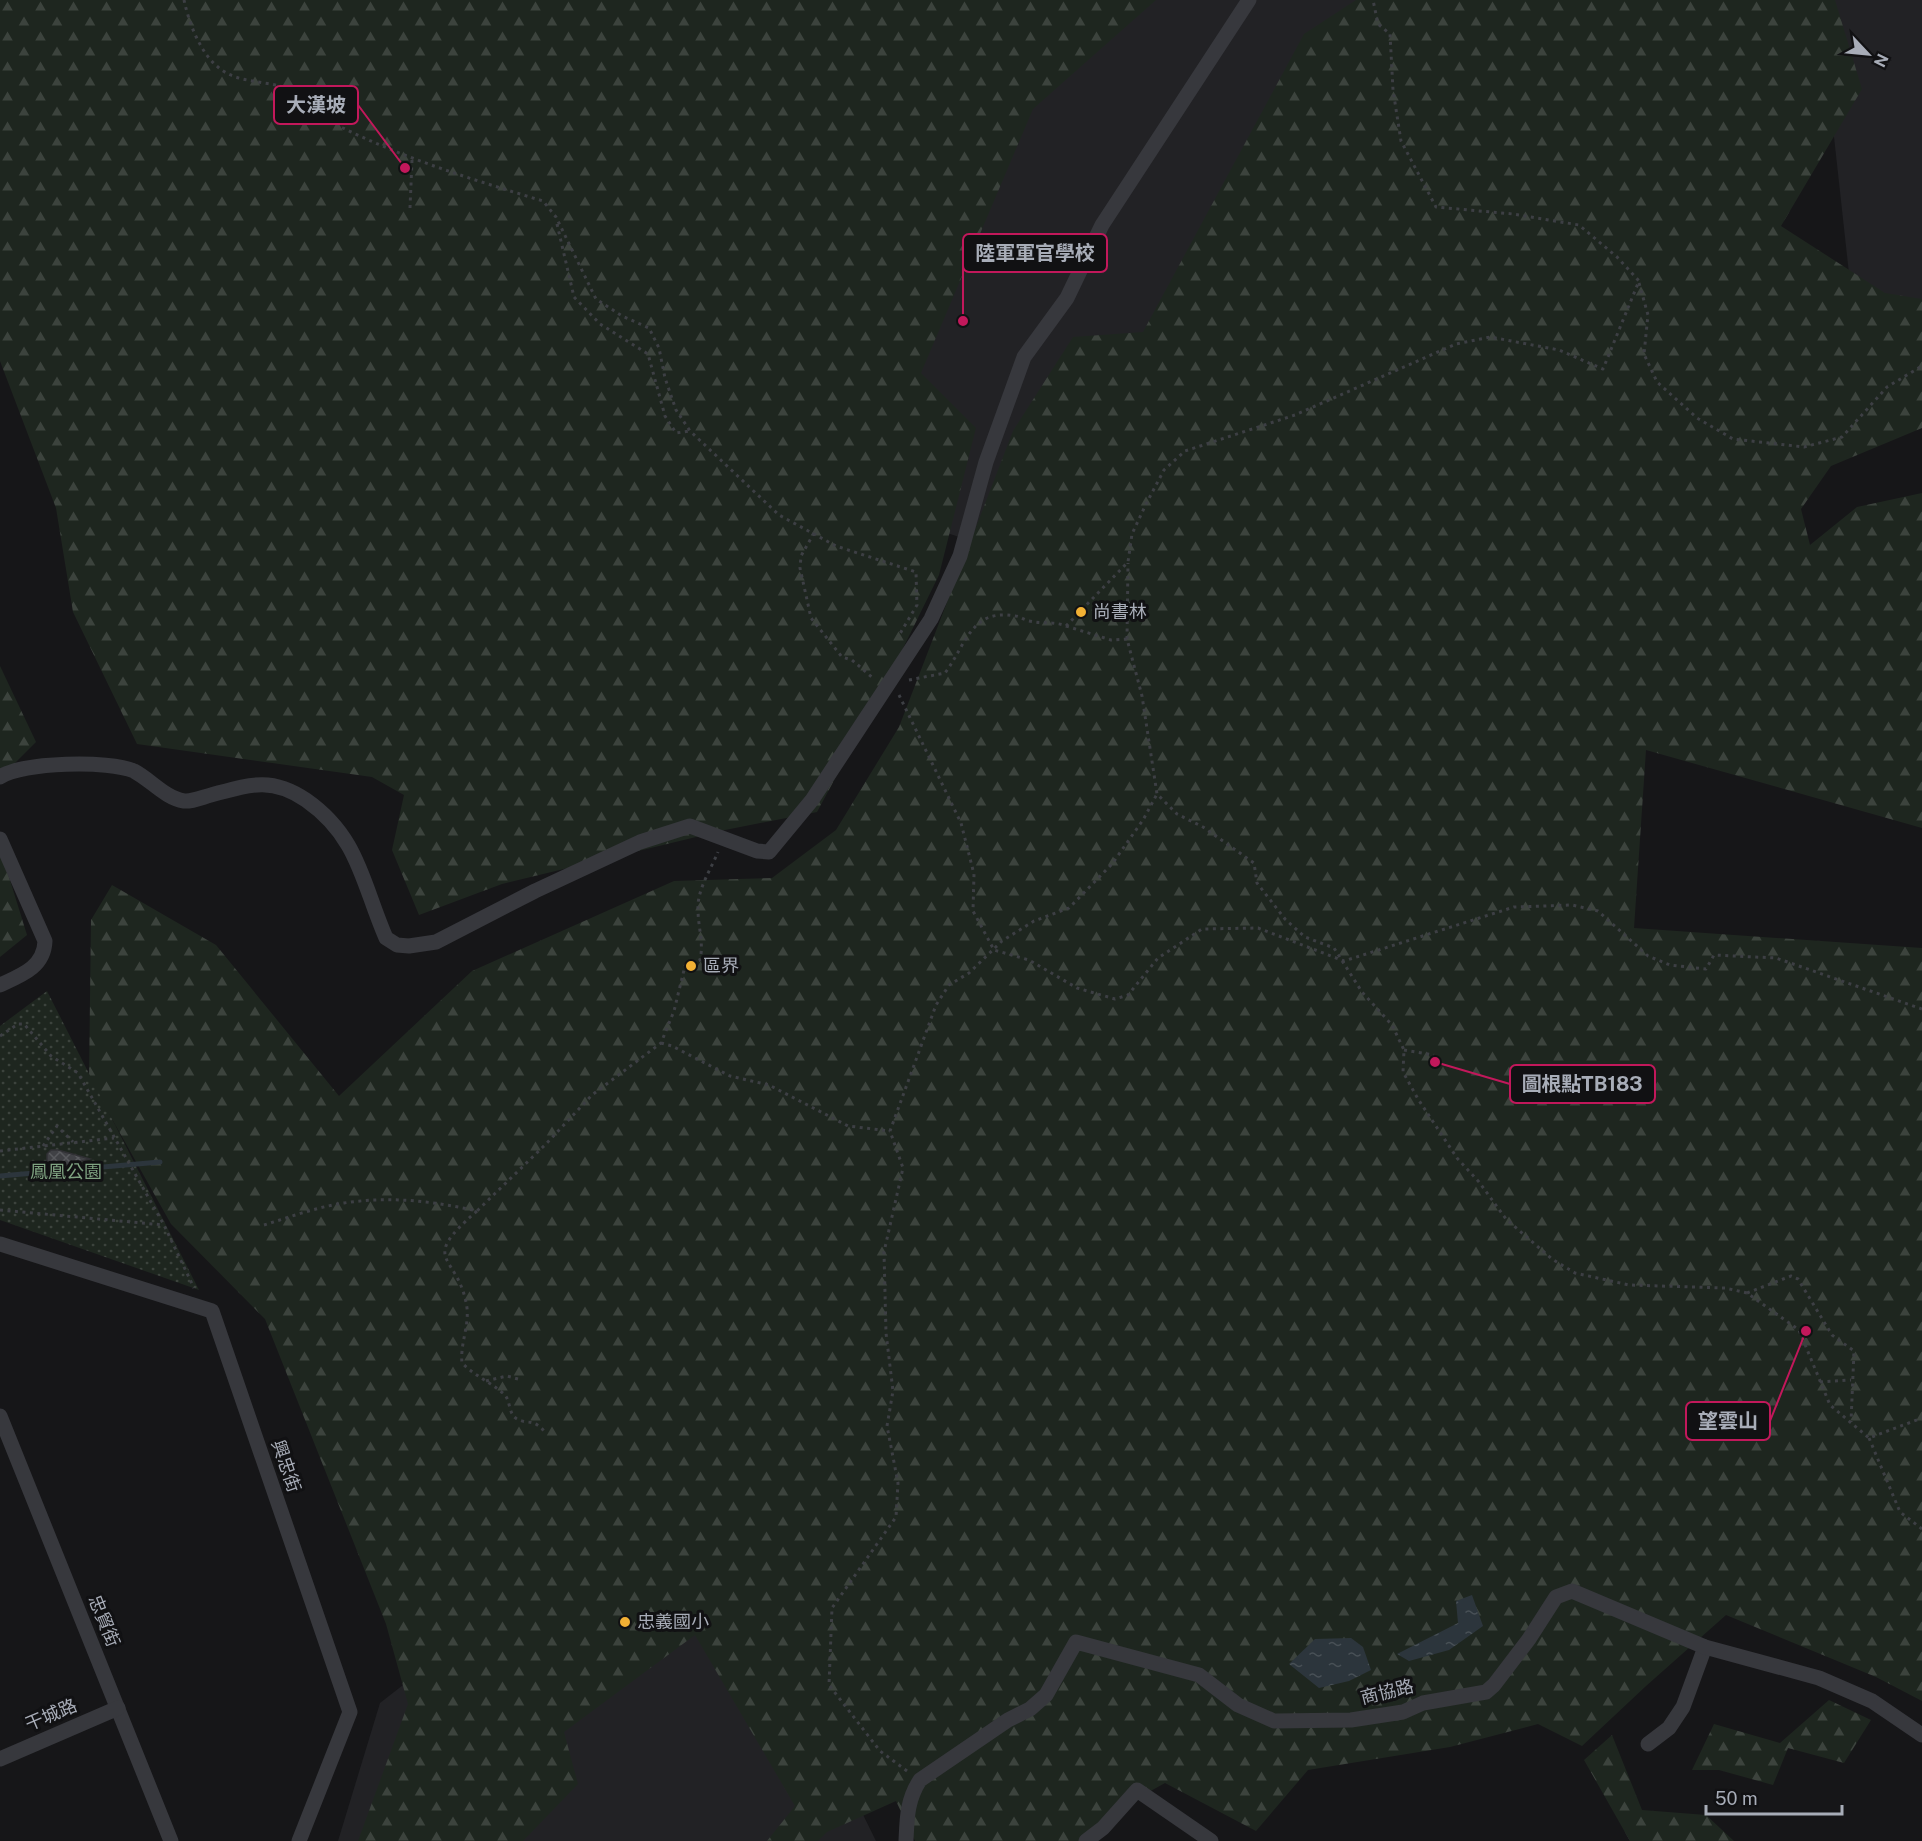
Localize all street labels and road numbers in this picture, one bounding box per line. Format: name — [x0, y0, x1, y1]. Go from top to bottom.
street label: 興忠街 — [268, 1437, 305, 1495]
street label: 忠貿街 — [85, 1592, 124, 1650]
street label: 商協路 — [1358, 1675, 1416, 1708]
street label: 干城路 — [22, 1694, 80, 1735]

